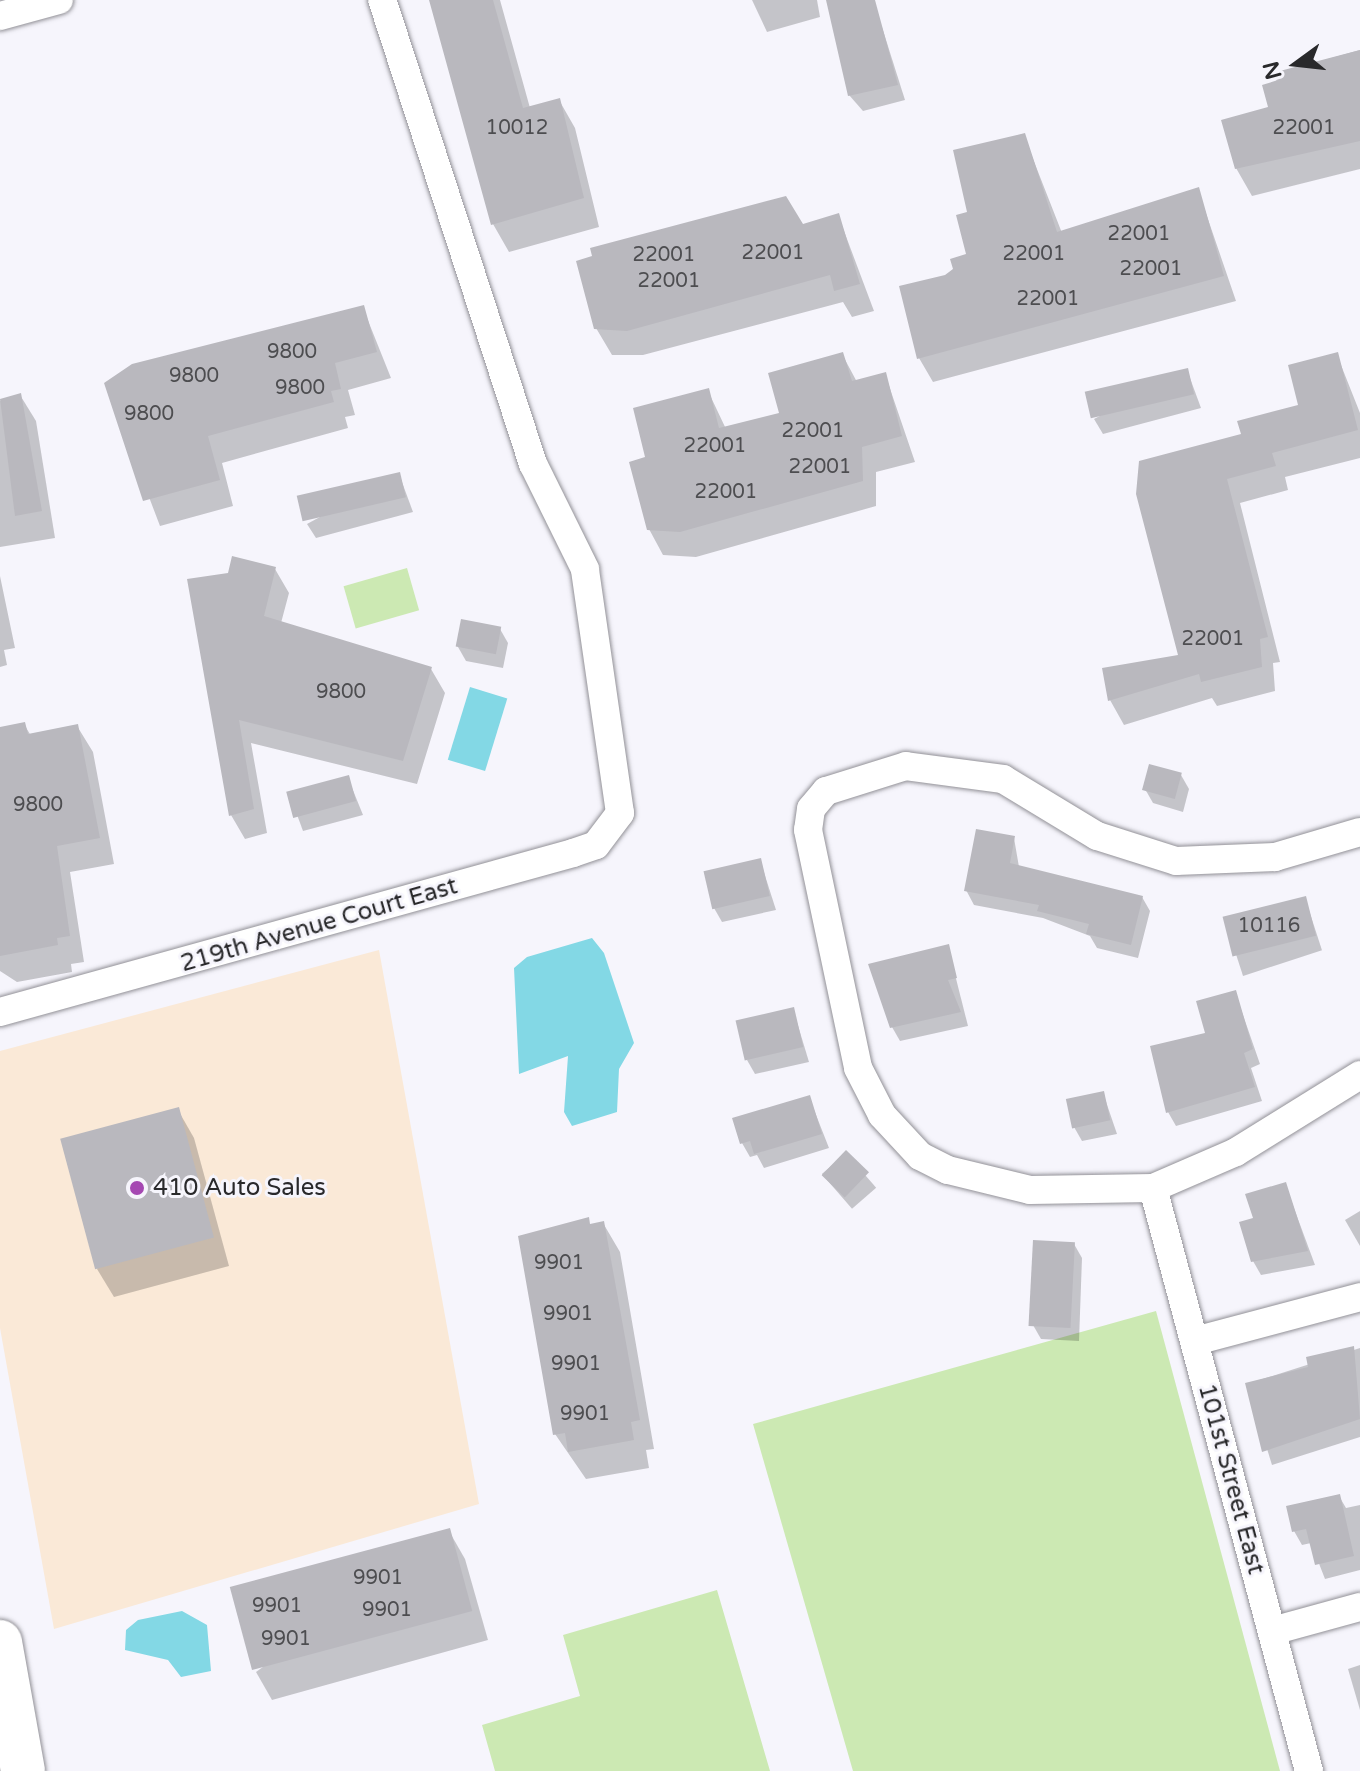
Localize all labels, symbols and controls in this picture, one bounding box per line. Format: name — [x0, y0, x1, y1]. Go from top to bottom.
north arrow — [1256, 24, 1336, 104]
text: N — [1258, 58, 1288, 82]
house number: 10012 — [486, 116, 548, 140]
house number: 22001 — [1273, 116, 1335, 140]
house number: 22001 — [1108, 222, 1170, 246]
house number: 22001 — [742, 241, 804, 265]
house number: 22001 — [1003, 242, 1065, 266]
house number: 22001 — [633, 243, 695, 267]
house number: 22001 — [1120, 257, 1182, 281]
house number: 22001 — [638, 269, 700, 293]
house number: 22001 — [1017, 287, 1079, 311]
house number: 9800 — [267, 340, 317, 364]
house number: 9800 — [169, 364, 219, 388]
house number: 9800 — [275, 376, 325, 400]
house number: 9800 — [124, 402, 174, 426]
house number: 22001 — [782, 419, 844, 443]
house number: 22001 — [684, 434, 746, 458]
house number: 22001 — [789, 455, 851, 479]
house number: 22001 — [695, 480, 757, 504]
house number: 22001 — [1182, 627, 1244, 651]
house number: 9800 — [316, 680, 366, 704]
house number: 9800 — [13, 793, 63, 817]
street label: 219th Avenue Court East — [177, 872, 461, 978]
house number: 10116 — [1238, 914, 1300, 938]
place label: 410 Auto Sales — [153, 1174, 326, 1202]
marker: 410 Auto Sales — [128, 1179, 146, 1197]
house number: 9901 — [534, 1251, 584, 1275]
house number: 9901 — [543, 1302, 593, 1326]
house number: 9901 — [551, 1352, 601, 1376]
street label: 101st Street East — [1192, 1381, 1270, 1577]
house number: 9901 — [560, 1402, 610, 1426]
house number: 9901 — [353, 1566, 403, 1590]
house number: 9901 — [252, 1594, 302, 1618]
house number: 9901 — [362, 1598, 412, 1622]
house number: 9901 — [261, 1627, 311, 1651]

